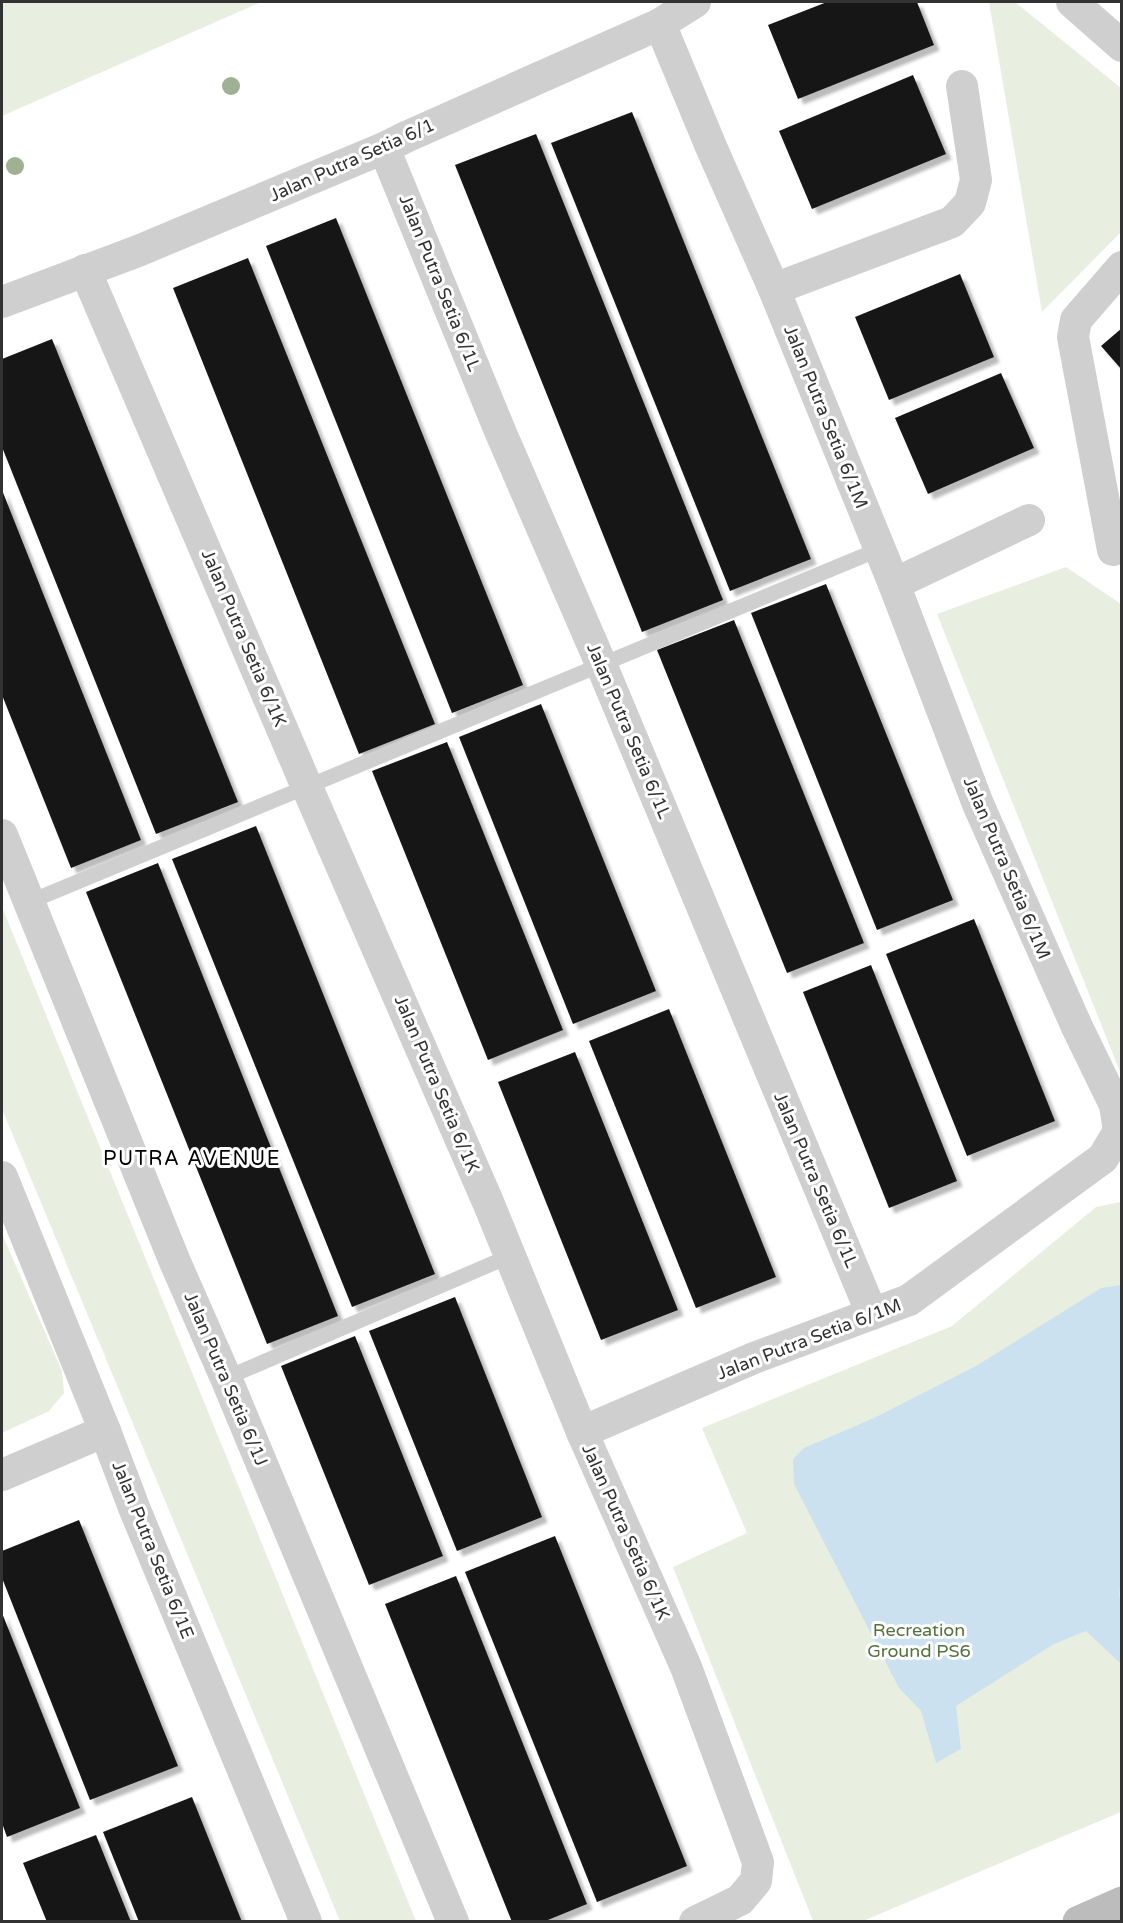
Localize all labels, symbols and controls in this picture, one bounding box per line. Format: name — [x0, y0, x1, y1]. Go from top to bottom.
street label: Jalan Putra Setia 6/1 — [266, 114, 438, 206]
street label: Jalan Putra Setia 6/1L — [394, 191, 486, 375]
street label: Jalan Putra Setia 6/1M — [779, 322, 873, 512]
street label: Jalan Putra Setia 6/1K — [197, 546, 291, 730]
street label: Jalan Putra Setia 6/1L — [582, 640, 676, 823]
street label: Jalan Putra Setia 6/1M — [959, 774, 1055, 962]
street label: Jalan Putra Setia 6/1K — [390, 992, 484, 1176]
street label: Jalan Putra Setia 6/1L — [769, 1089, 863, 1272]
district label: PUTRA AVENUE — [103, 1147, 281, 1171]
street label: Jalan Putra Setia 6/1J — [179, 1289, 273, 1469]
street label: Jalan Putra Setia 6/1M — [714, 1294, 904, 1384]
street label: Jalan Putra Setia 6/1K — [577, 1441, 675, 1623]
street label: Jalan Putra Setia 6/1E — [107, 1458, 199, 1642]
park label: Recreation Ground PS6 — [867, 1619, 971, 1662]

